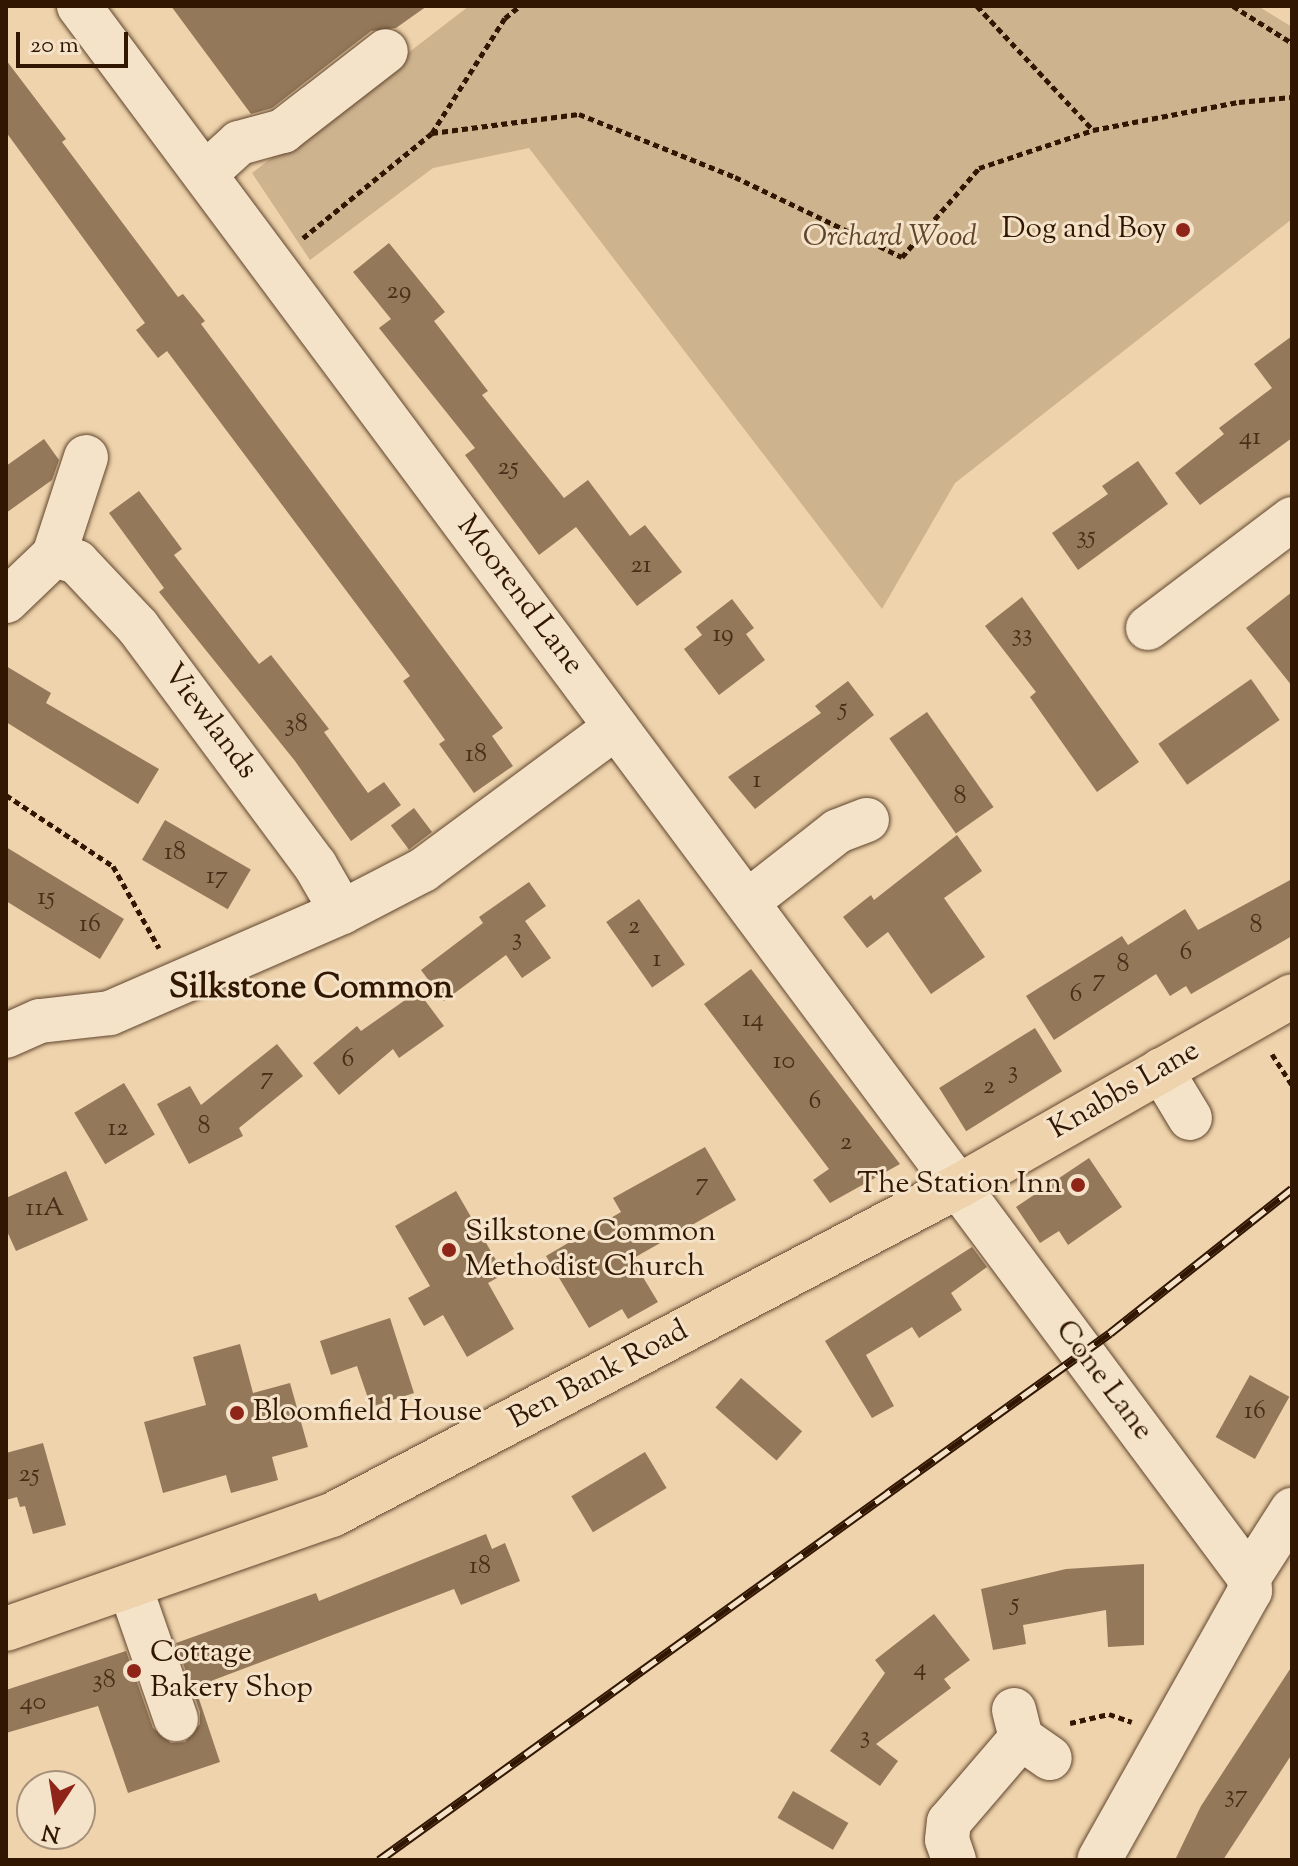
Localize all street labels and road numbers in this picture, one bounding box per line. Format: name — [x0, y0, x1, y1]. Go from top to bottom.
street label: Moorend Lane — [448, 510, 590, 682]
street label: Viewlands — [154, 657, 264, 787]
street label: Knabbs Lane — [1044, 1034, 1206, 1148]
street label: Ben Bank Road — [503, 1314, 695, 1438]
street label: Cone Lane — [1046, 1314, 1160, 1448]

